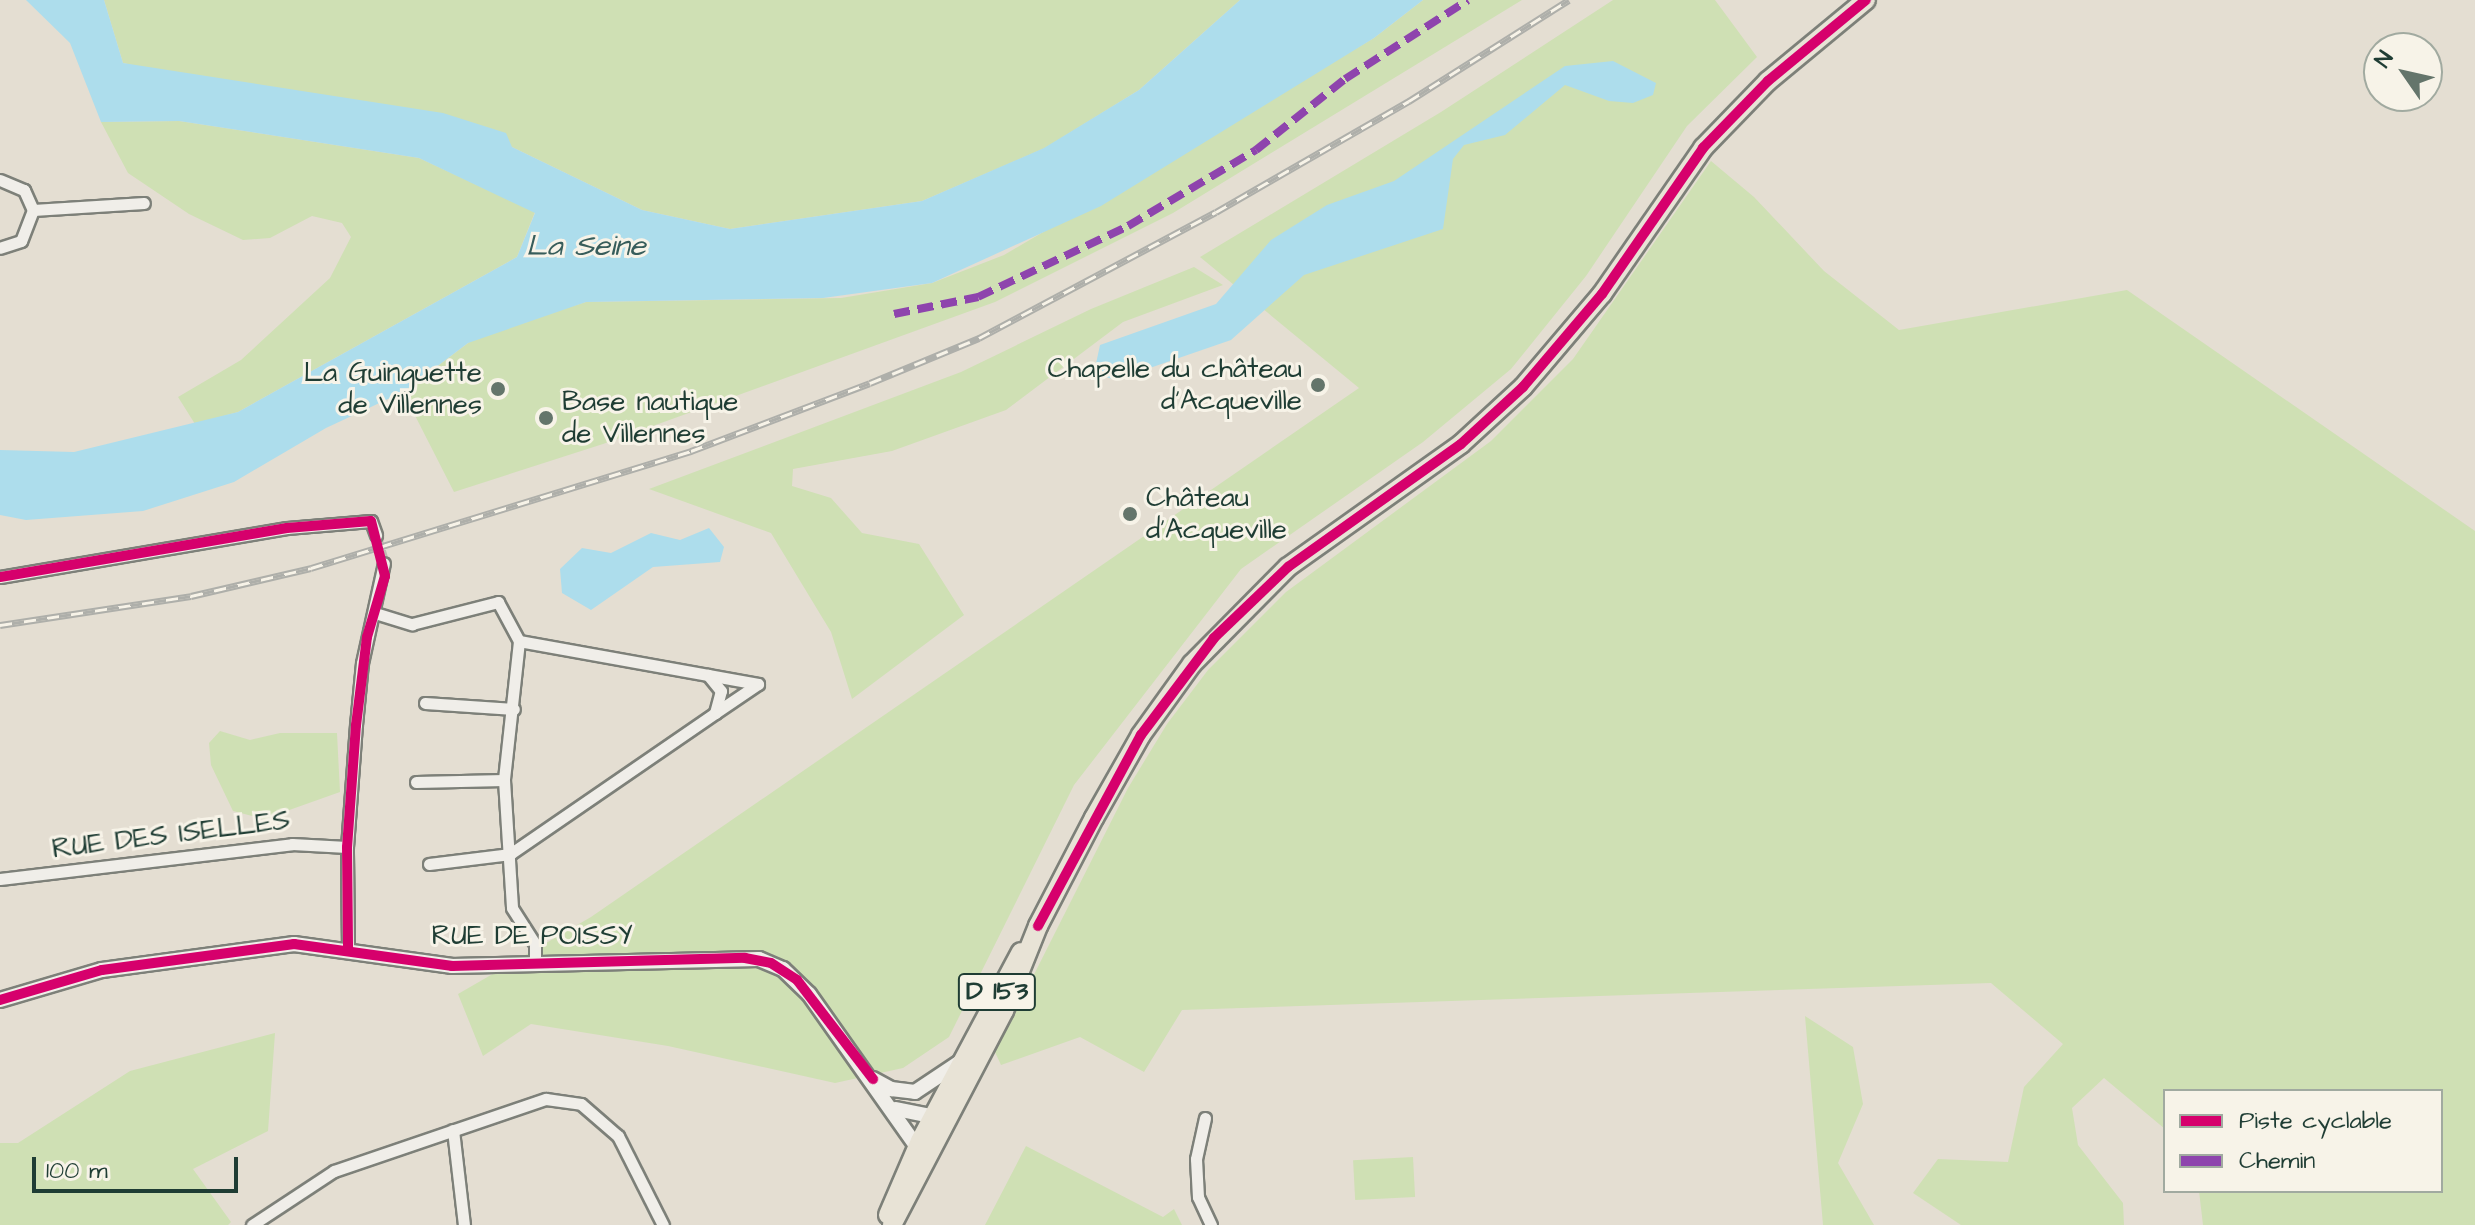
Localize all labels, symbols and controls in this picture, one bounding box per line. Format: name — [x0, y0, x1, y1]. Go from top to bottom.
north arrow — [2363, 32, 2443, 112]
text: N — [2368, 45, 2401, 74]
water label: La Seine — [526, 228, 646, 264]
place label: Chapelle du château d'Acqueville — [1048, 352, 1302, 418]
place label: La Guinguette de Villennes — [304, 356, 482, 422]
marker: Chapelle du château d'Acqueville — [1309, 376, 1327, 394]
marker: La Guinguette de Villennes — [489, 380, 507, 398]
place label: Base nautique de Villennes — [562, 385, 738, 451]
marker: Base nautique de Villennes — [537, 409, 555, 427]
place label: Château d'Acqueville — [1146, 481, 1287, 547]
marker: Château d'Acqueville — [1121, 505, 1139, 523]
street label: RUE DES ISELLES — [50, 804, 292, 866]
street label: RUE DE POISSY — [431, 919, 633, 953]
road number: D 153 — [957, 970, 1037, 1014]
legend — [2163, 1089, 2443, 1193]
text: Piste cyclable — [2239, 1104, 2392, 1138]
scale bar — [36, 1141, 242, 1191]
text: Chemin — [2239, 1144, 2315, 1178]
text: 100 m — [46, 1154, 108, 1188]

